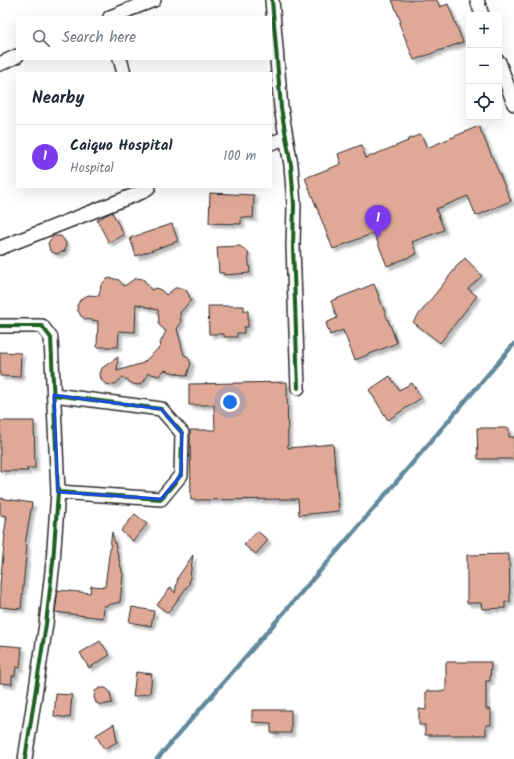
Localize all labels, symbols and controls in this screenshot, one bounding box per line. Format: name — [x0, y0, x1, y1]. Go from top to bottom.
map controls — [466, 12, 502, 120]
button: + — [466, 12, 502, 48]
search box — [16, 16, 272, 60]
text: Search here — [62, 26, 136, 50]
icon: search — [30, 27, 52, 49]
button: − — [466, 48, 502, 84]
button: locate — [466, 84, 502, 120]
text: Nearby — [32, 85, 84, 112]
text: Caiquo Hospital — [70, 134, 172, 158]
text: 1 — [43, 146, 47, 167]
text: 100 m — [223, 146, 256, 167]
text: Hospital — [70, 158, 114, 179]
pin: 1 — [365, 205, 391, 238]
your location — [220, 392, 240, 412]

